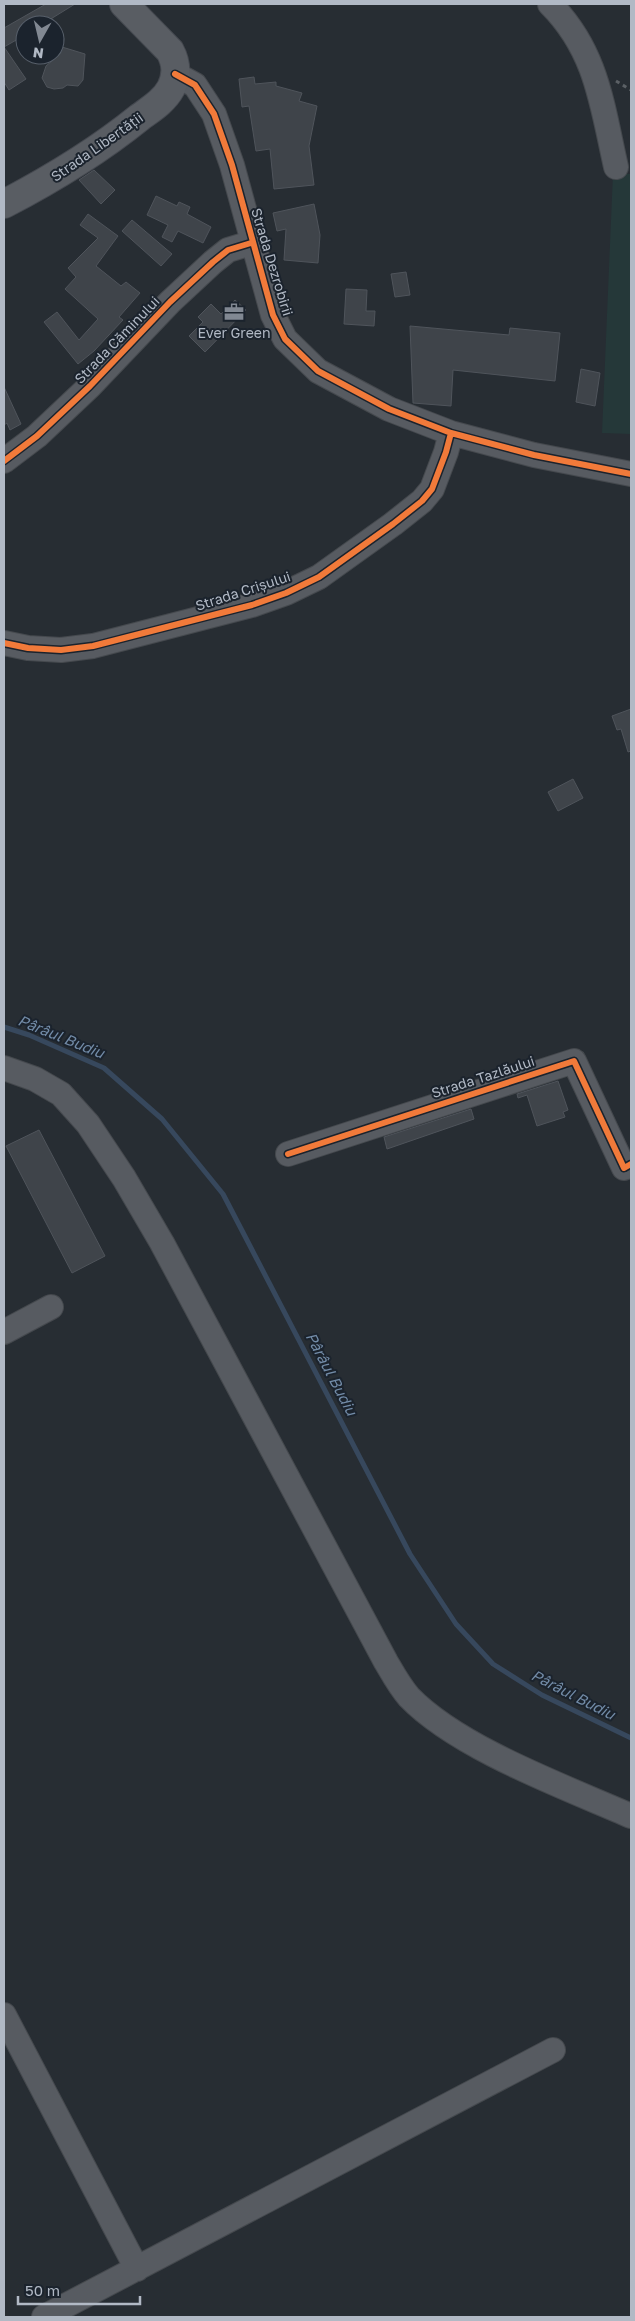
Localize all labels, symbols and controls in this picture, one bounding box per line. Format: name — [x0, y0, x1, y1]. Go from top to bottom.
north arrow — [15, 15, 65, 65]
text: N — [32, 44, 45, 63]
street label: Strada Libertății — [47, 109, 146, 185]
street label: Strada Dezrobirii — [248, 206, 297, 318]
street label: Strada Căminului — [71, 292, 163, 387]
office icon: Ever Green — [223, 301, 245, 323]
place label: Ever Green — [197, 324, 271, 341]
street label: Strada Crișului — [193, 567, 292, 614]
water label: Pârâul Budiu — [16, 1011, 108, 1062]
street label: Strada Tazlăului — [429, 1052, 537, 1101]
water label: Pârâul Budiu — [302, 1329, 362, 1419]
water label: Pârâul Budiu — [529, 1665, 619, 1723]
scale bar — [18, 2274, 140, 2306]
text: 50 m — [25, 2281, 60, 2299]

